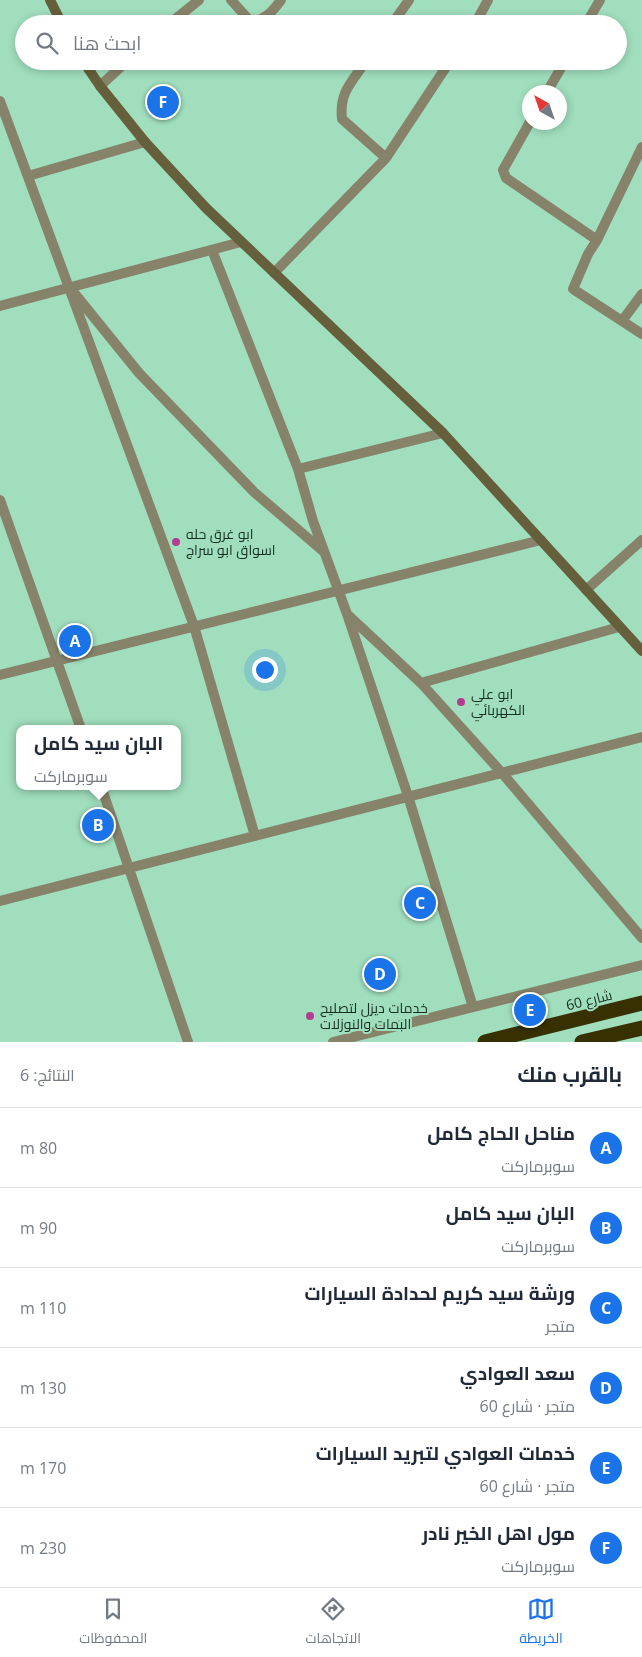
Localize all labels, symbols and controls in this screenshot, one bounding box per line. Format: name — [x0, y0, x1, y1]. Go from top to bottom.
search box — [15, 15, 627, 70]
icon: search — [33, 29, 61, 57]
text: ابحث هنا — [73, 30, 141, 56]
pin: F — [147, 83, 179, 121]
north arrow — [522, 85, 567, 130]
place label: ابو غرق حله اسواق ابو سراج — [186, 524, 276, 559]
marker: ابو غرق حله اسواق ابو سراج — [170, 536, 182, 548]
pin: A — [59, 622, 91, 660]
your location — [252, 657, 278, 683]
place label: ابو علي الكهربائي — [471, 684, 525, 722]
marker: ابو علي الكهربائي — [455, 696, 467, 708]
popup — [16, 725, 181, 790]
text: البان سيد كامل — [34, 730, 163, 756]
text: سوبرماركت — [34, 765, 108, 787]
pin: B — [82, 806, 114, 844]
pin: C — [404, 884, 436, 922]
pin: D — [364, 955, 396, 993]
street label: شارع 60 — [564, 985, 614, 1014]
pin: E — [514, 991, 546, 1029]
place label: خدمات ديزل لتصليح البمات والنوزلات — [320, 998, 428, 1033]
marker: خدمات ديزل لتصليح البمات والنوزلات — [304, 1010, 316, 1022]
text: بالقرب منك — [517, 1060, 622, 1088]
text: النتائج: 6 — [20, 1064, 75, 1086]
text: مناحل الحاج كامل — [427, 1120, 575, 1146]
text: 80 m — [20, 1137, 57, 1159]
text: A — [600, 1137, 612, 1159]
text: سوبرماركت — [501, 1155, 575, 1177]
text: البان سيد كامل — [446, 1200, 575, 1226]
text: 90 m — [20, 1217, 57, 1239]
text: B — [601, 1217, 611, 1239]
text: سوبرماركت — [501, 1235, 575, 1257]
text: ورشة سيد كريم لحدادة السيارات — [305, 1280, 575, 1306]
text: 110 m — [20, 1297, 66, 1319]
text: C — [601, 1297, 611, 1319]
text: متجر — [546, 1315, 575, 1337]
text: سعد العوادي — [460, 1360, 575, 1386]
text: 130 m — [20, 1377, 66, 1399]
text: D — [600, 1377, 612, 1399]
text: متجر · شارع 60 — [480, 1395, 575, 1417]
text: خدمات العوادي لتبريد السيارات — [316, 1440, 575, 1466]
text: 170 m — [20, 1457, 66, 1479]
text: E — [602, 1457, 610, 1479]
text: متجر · شارع 60 — [480, 1475, 575, 1497]
text: مول اهل الخير نادر — [422, 1520, 575, 1546]
text: 230 m — [20, 1537, 66, 1559]
text: F — [602, 1537, 610, 1559]
text: سوبرماركت — [501, 1555, 575, 1577]
tab: المحفوظات — [79, 1595, 147, 1651]
tab: الاتجاهات — [306, 1595, 361, 1651]
tab: الخريطة — [519, 1595, 563, 1651]

